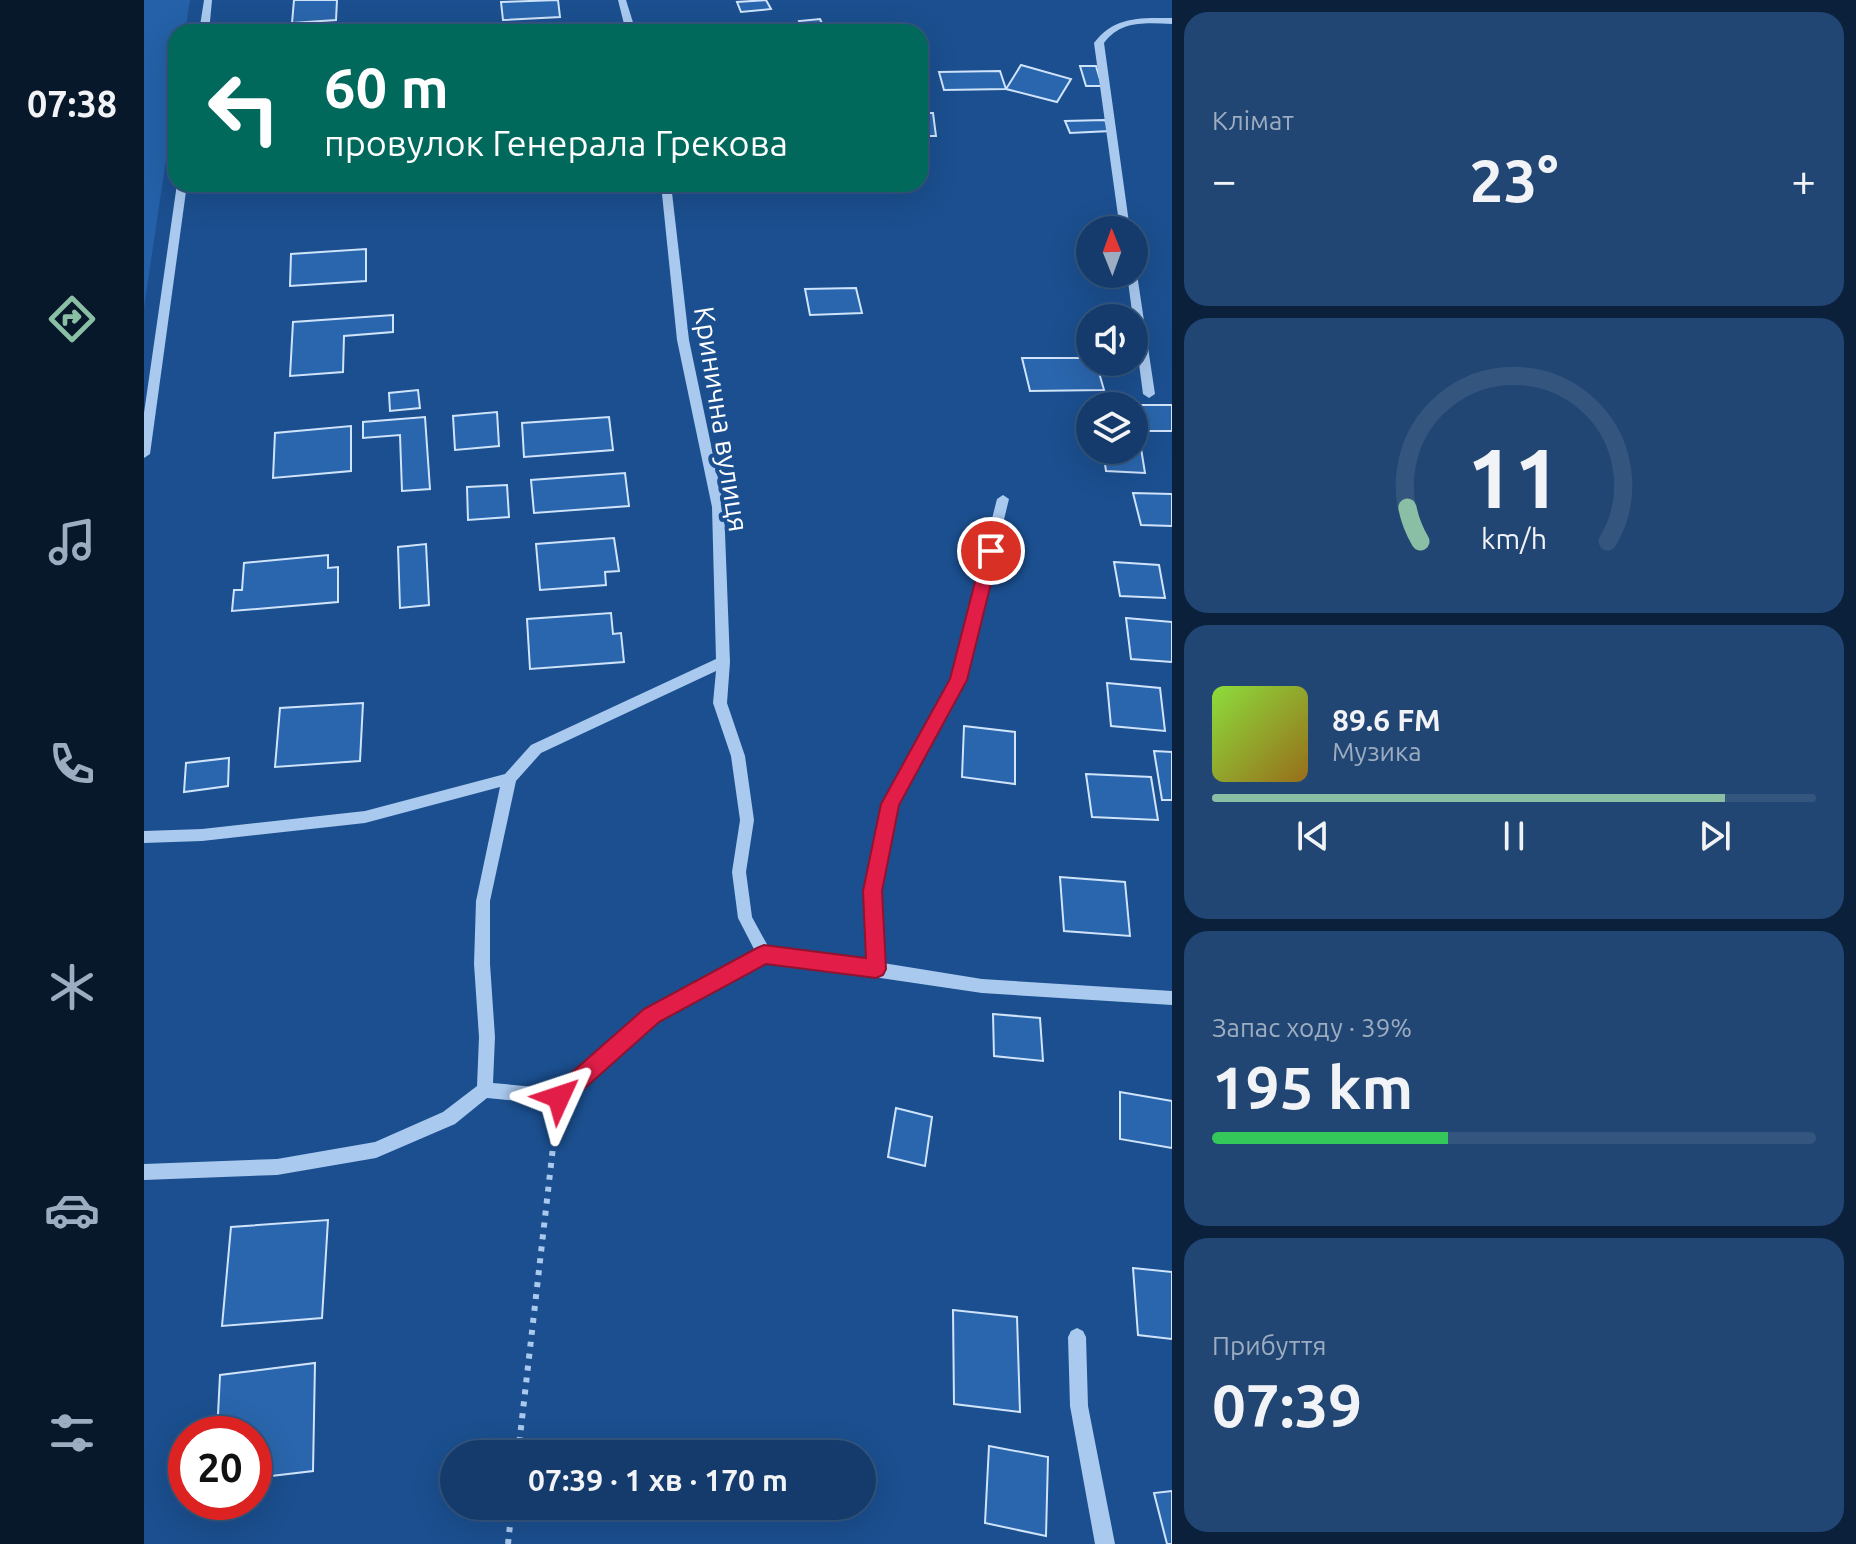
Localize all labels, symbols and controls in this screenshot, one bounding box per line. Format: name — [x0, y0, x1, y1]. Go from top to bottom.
icon: left — [192, 56, 296, 160]
text: 60 m — [324, 56, 449, 119]
text: 07:38 — [27, 83, 117, 124]
text: Клімат — [1212, 106, 1294, 135]
text: провулок Генерала Грекова — [324, 122, 788, 163]
text: 23° — [1470, 146, 1558, 213]
text: − — [1212, 155, 1237, 204]
text: + — [1791, 155, 1816, 204]
north arrow — [1076, 216, 1148, 288]
map controls — [1076, 216, 1148, 464]
icon: directions — [44, 291, 100, 347]
street label: Кринична вулиця — [689, 304, 755, 534]
button: sound — [1076, 304, 1148, 376]
button: layers — [1076, 392, 1148, 464]
text: 11 — [1467, 429, 1561, 523]
icon: music — [44, 514, 100, 570]
pin — [957, 517, 1025, 585]
text: km/h — [1481, 522, 1547, 554]
icon: arrive — [969, 529, 1013, 573]
text: 89.6 FM — [1332, 703, 1441, 737]
icon: phone — [44, 736, 100, 792]
text: Музика — [1332, 737, 1422, 766]
icon: previous — [1291, 814, 1335, 858]
icon: pause — [1492, 814, 1536, 858]
icon: next — [1693, 814, 1737, 858]
icon: climate — [44, 959, 100, 1015]
text: Запас ходу · 39% — [1212, 1013, 1412, 1042]
text: 195 km — [1212, 1053, 1413, 1120]
position arrow — [517, 1055, 601, 1139]
icon: car — [44, 1182, 100, 1238]
text: Прибуття — [1212, 1331, 1326, 1360]
text: 07:39 — [1212, 1371, 1362, 1438]
icon: filters — [44, 1405, 100, 1461]
speed limit sign: 20 — [168, 1416, 272, 1520]
text: 07:39 · 1 хв · 170 m — [528, 1463, 788, 1497]

